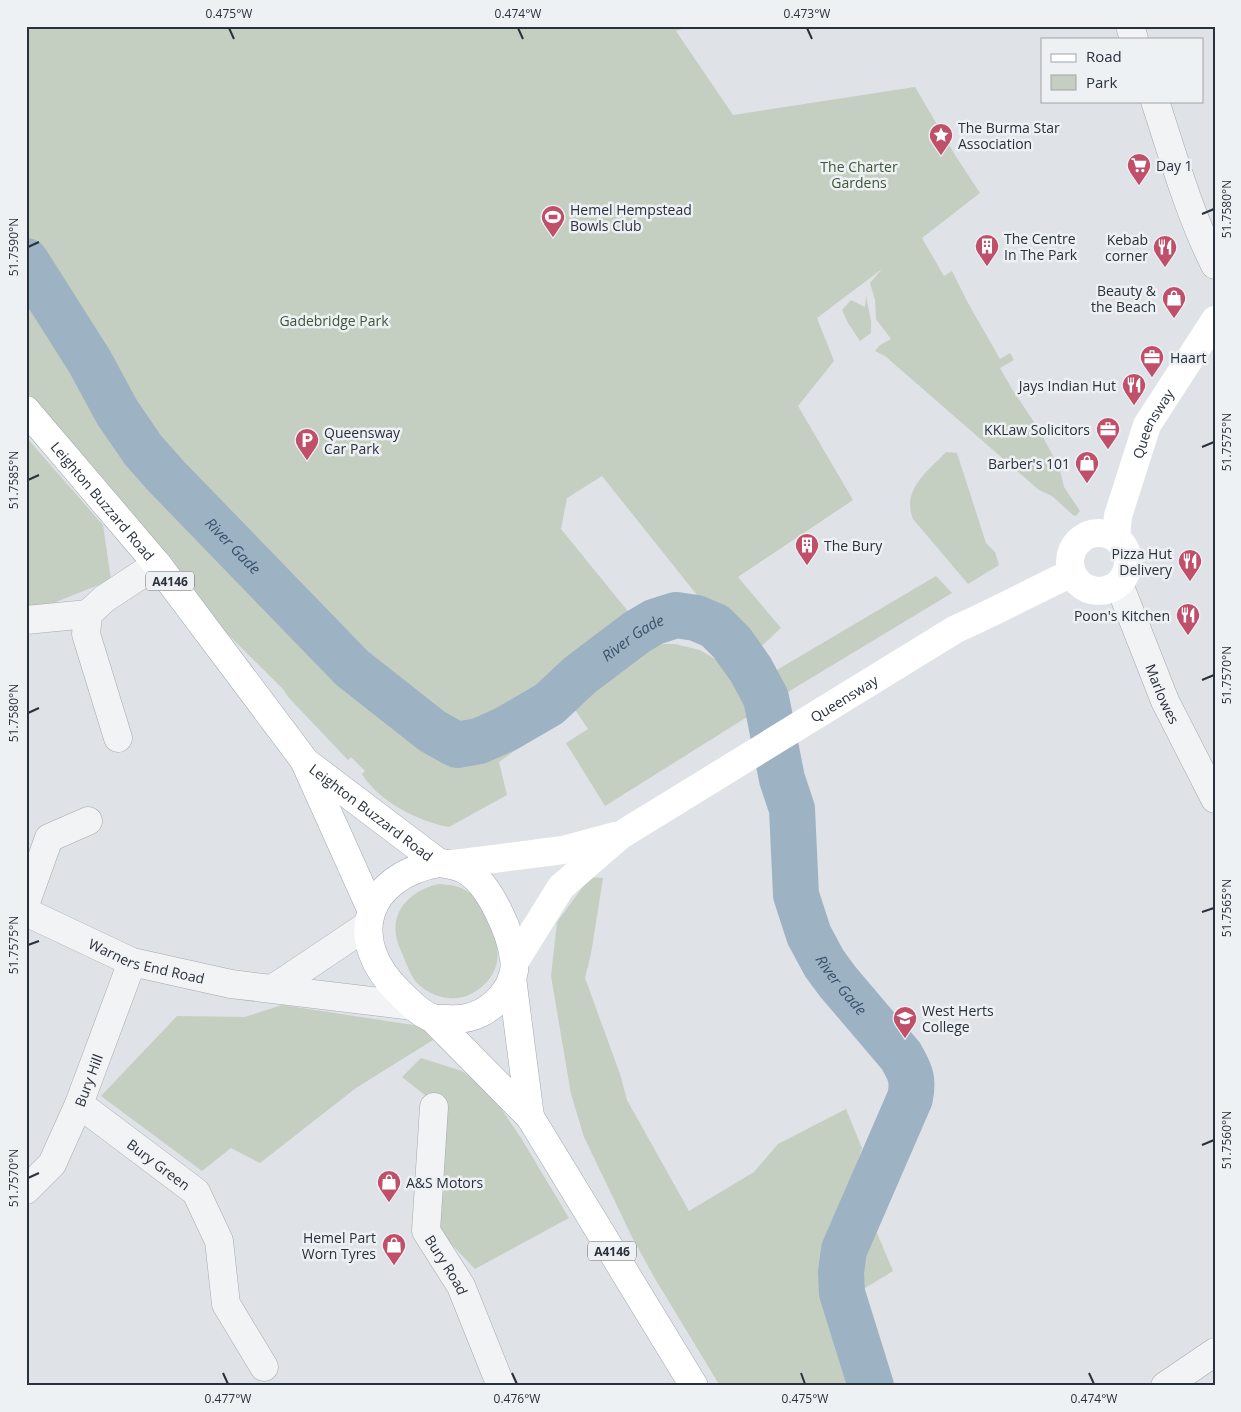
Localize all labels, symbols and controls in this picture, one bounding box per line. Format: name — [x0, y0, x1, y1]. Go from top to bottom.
text: 0.475°W — [206, 5, 252, 22]
text: 0.474°W — [495, 5, 541, 22]
text: 0.473°W — [784, 5, 830, 22]
legend — [1041, 38, 1204, 102]
text: Road — [1086, 46, 1122, 66]
text: Park — [1086, 72, 1117, 92]
place label: The Burma Star Association — [958, 118, 1060, 153]
place icon: The Burma Star Association — [928, 122, 954, 156]
supermarket icon: Day 1 — [1126, 152, 1152, 186]
place label: Day 1 — [1156, 156, 1193, 175]
park label: The Charter Gardens — [820, 157, 898, 192]
text: 51.7580°N — [1218, 180, 1235, 238]
place label: Hemel Hempstead Bowls Club — [570, 200, 692, 235]
sports icon: Hemel Hempstead Bowls Club — [540, 204, 566, 238]
text: 51.7590°N — [5, 218, 22, 276]
place label: The Centre In The Park — [1004, 229, 1078, 264]
place label: Kebab corner — [1105, 230, 1148, 265]
building icon: The Centre In The Park — [974, 233, 1000, 267]
restaurant icon: Kebab corner — [1152, 234, 1178, 268]
place label: Beauty & the Beach — [1091, 281, 1157, 316]
shop icon: Beauty & the Beach — [1161, 285, 1187, 319]
park label: Gadebridge Park — [279, 311, 389, 330]
office icon: Haart — [1139, 344, 1165, 378]
place label: Haart — [1170, 348, 1207, 367]
restaurant icon: Jays Indian Hut — [1121, 372, 1147, 406]
place label: Jays Indian Hut — [1017, 376, 1116, 395]
street label: Queensway — [1127, 384, 1178, 461]
text: 51.7575°N — [1218, 413, 1235, 471]
office icon: KKLaw Solicitors — [1095, 416, 1121, 450]
place label: KKLaw Solicitors — [984, 420, 1090, 439]
place label: Queensway Car Park — [324, 423, 401, 458]
parking icon: Queensway Car Park — [294, 427, 320, 461]
street label: Leighton Buzzard Road — [47, 437, 159, 564]
shop icon: Barber's 101 — [1074, 450, 1100, 484]
text: 51.7585°N — [5, 451, 22, 509]
place label: Barber's 101 — [988, 454, 1070, 473]
water label: River Gade — [201, 513, 266, 579]
building icon: The Bury — [794, 532, 820, 566]
place label: The Bury — [824, 536, 883, 555]
place label: Pizza Hut Delivery — [1112, 544, 1173, 579]
restaurant icon: Pizza Hut Delivery — [1177, 548, 1203, 582]
road number: A4146 — [146, 572, 194, 590]
restaurant icon: Poon's Kitchen — [1175, 602, 1201, 636]
place label: Poon's Kitchen — [1074, 606, 1170, 625]
water label: River Gade — [597, 609, 667, 665]
text: 51.7570°N — [1218, 646, 1235, 704]
street label: Marlowes — [1142, 661, 1185, 727]
street label: Queensway — [806, 669, 882, 726]
text: 51.7580°N — [5, 684, 22, 742]
street label: Leighton Buzzard Road — [306, 759, 437, 865]
text: 51.7565°N — [1218, 879, 1235, 937]
text: 51.7575°N — [5, 916, 22, 974]
street label: Warners End Road — [86, 933, 207, 987]
water label: River Gade — [812, 951, 872, 1019]
place label: West Herts College — [922, 1001, 994, 1036]
school or university icon: West Herts College — [892, 1005, 918, 1039]
street label: Bury Hill — [69, 1051, 106, 1109]
text: 51.7560°N — [1218, 1111, 1235, 1169]
street label: Bury Green — [124, 1134, 194, 1194]
text: 51.7570°N — [5, 1149, 22, 1207]
shop icon: A&S Motors — [376, 1169, 402, 1203]
place label: A&S Motors — [406, 1173, 484, 1192]
place label: Hemel Part Worn Tyres — [302, 1228, 376, 1263]
street label: Bury Road — [421, 1231, 473, 1297]
shop icon: Hemel Part Worn Tyres — [381, 1232, 407, 1266]
road number: A4146 — [588, 1242, 636, 1260]
text: 0.477°W — [205, 1390, 251, 1407]
text: 0.476°W — [494, 1390, 540, 1407]
text: 0.475°W — [782, 1390, 828, 1407]
text: 0.474°W — [1071, 1390, 1117, 1407]

